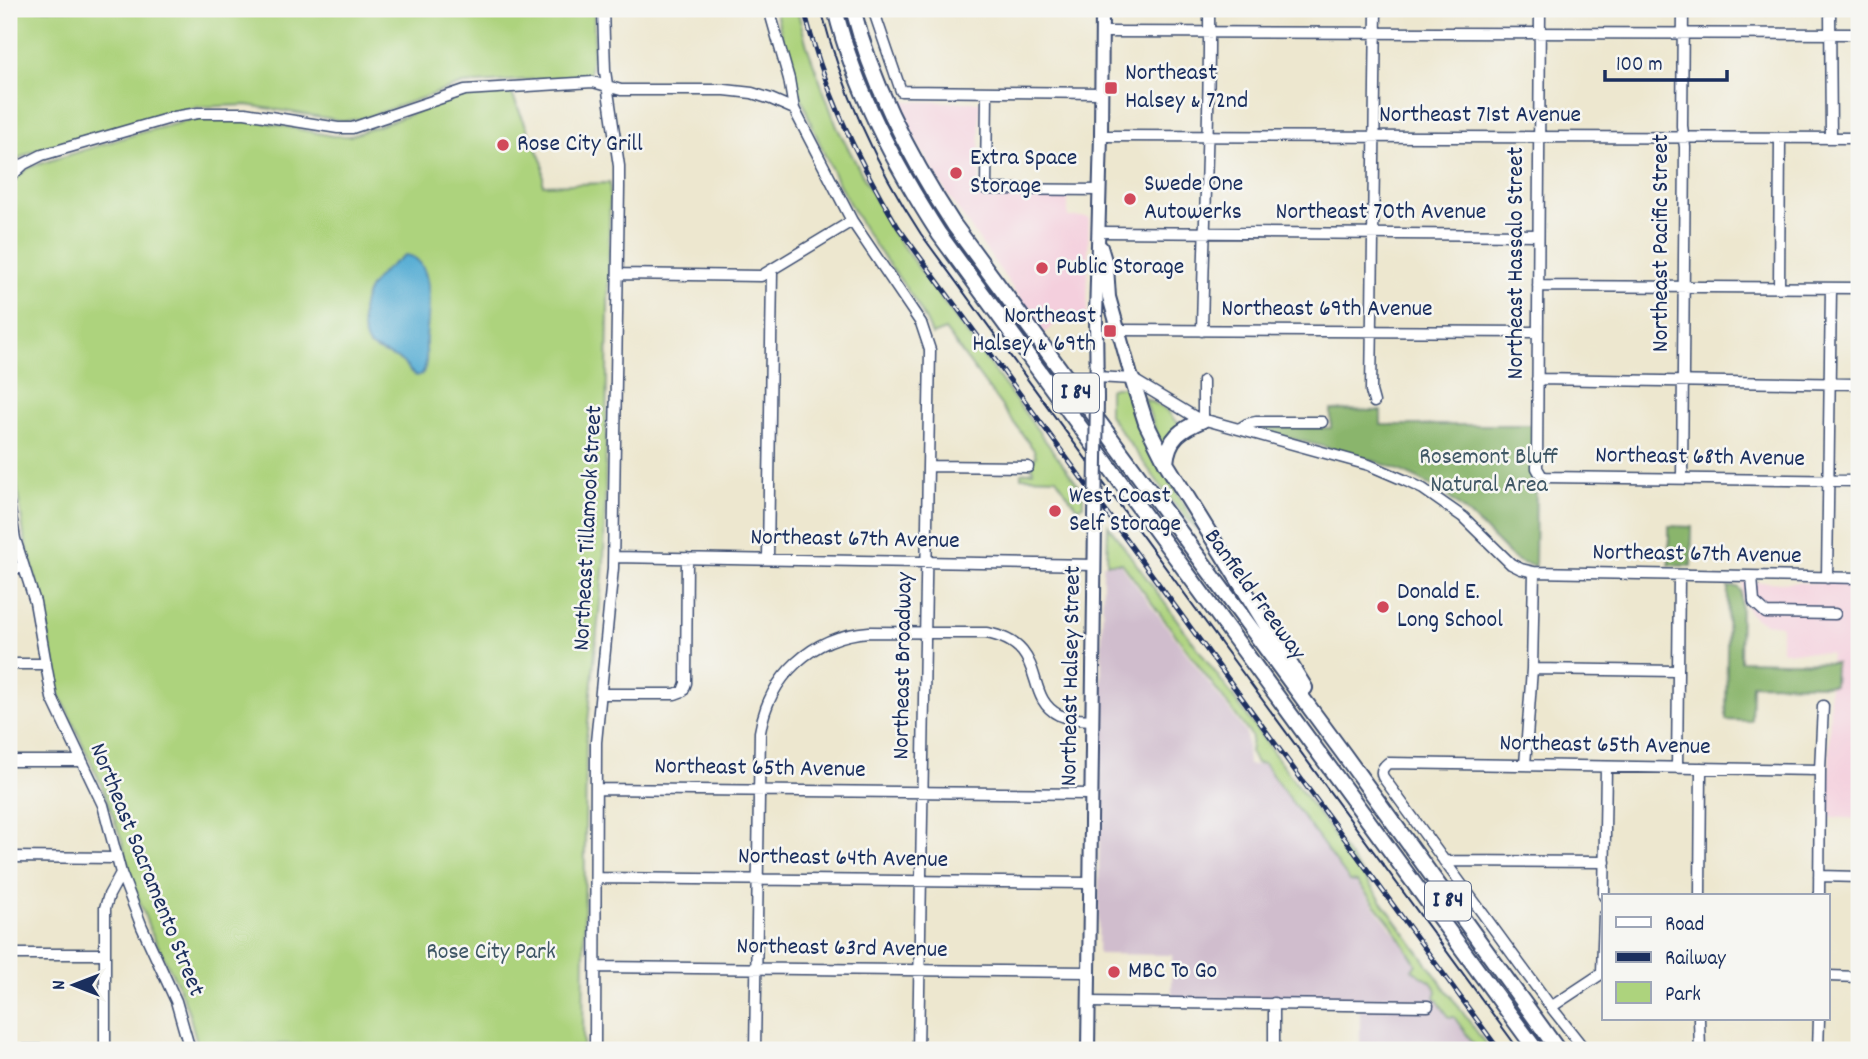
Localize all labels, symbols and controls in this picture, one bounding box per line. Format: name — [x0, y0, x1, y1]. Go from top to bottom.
scale bar — [1605, 38, 1728, 82]
text: 100 m — [1616, 51, 1663, 81]
place label: Northeast Halsey & 72nd — [1125, 57, 1248, 119]
marker: Northeast Halsey & 72nd — [1103, 80, 1119, 96]
street label: Northeast 71st Avenue — [1379, 99, 1581, 133]
place label: Rose City Grill — [517, 128, 643, 162]
street label: Northeast Pacific Street — [1645, 134, 1679, 352]
marker: Rose City Grill — [495, 137, 511, 153]
place label: Extra Space Storage — [970, 142, 1077, 204]
street label: Northeast Hassalo Street — [1500, 146, 1534, 379]
marker: Extra Space Storage — [948, 165, 964, 181]
place label: Swede One Autowerks — [1144, 168, 1243, 230]
marker: Swede One Autowerks — [1122, 191, 1138, 207]
street label: Northeast 70th Avenue — [1276, 196, 1486, 230]
place label: Public Storage — [1056, 251, 1184, 285]
marker: Public Storage — [1034, 260, 1050, 276]
street label: Northeast 69th Avenue — [1221, 293, 1433, 327]
place label: Northeast Halsey & 69th — [972, 300, 1096, 362]
marker: Northeast Halsey & 69th — [1102, 323, 1118, 339]
road number: I 84 — [1053, 374, 1099, 412]
street label: Northeast Tillamook Street — [566, 404, 612, 652]
street label: Northeast 68th Avenue — [1595, 439, 1805, 477]
park label: Rosemont Bluff Natural Area — [1419, 441, 1559, 503]
place label: West Coast Self Storage — [1069, 480, 1181, 542]
marker: West Coast Self Storage — [1047, 503, 1063, 519]
street label: Northeast 67th Avenue — [750, 521, 960, 559]
street label: Banfield Freeway — [1195, 522, 1314, 669]
street label: Northeast 67th Avenue — [1592, 536, 1802, 574]
street label: Northeast Halsey Street — [1053, 565, 1091, 787]
street label: Northeast Broadway — [885, 571, 923, 760]
place label: Donald E. Long School — [1397, 576, 1503, 638]
marker: Donald E. Long School — [1375, 599, 1391, 615]
street label: Northeast 65th Avenue — [1499, 727, 1711, 765]
street label: Northeast Sacramento Street — [80, 738, 213, 1002]
street label: Northeast 65th Avenue — [654, 750, 866, 788]
street label: Northeast 64th Avenue — [738, 840, 948, 878]
road number: I 84 — [1425, 882, 1471, 920]
legend — [1602, 894, 1829, 1020]
text: Road — [1665, 911, 1704, 941]
street label: Northeast 63rd Avenue — [736, 930, 948, 968]
park label: Rose City Park — [426, 936, 556, 970]
text: Railway — [1665, 945, 1726, 975]
north arrow — [38, 950, 108, 1020]
place label: MBC To Go — [1128, 955, 1217, 989]
marker: MBC To Go — [1106, 964, 1122, 980]
text: N — [47, 980, 74, 990]
text: Park — [1665, 981, 1701, 1011]

